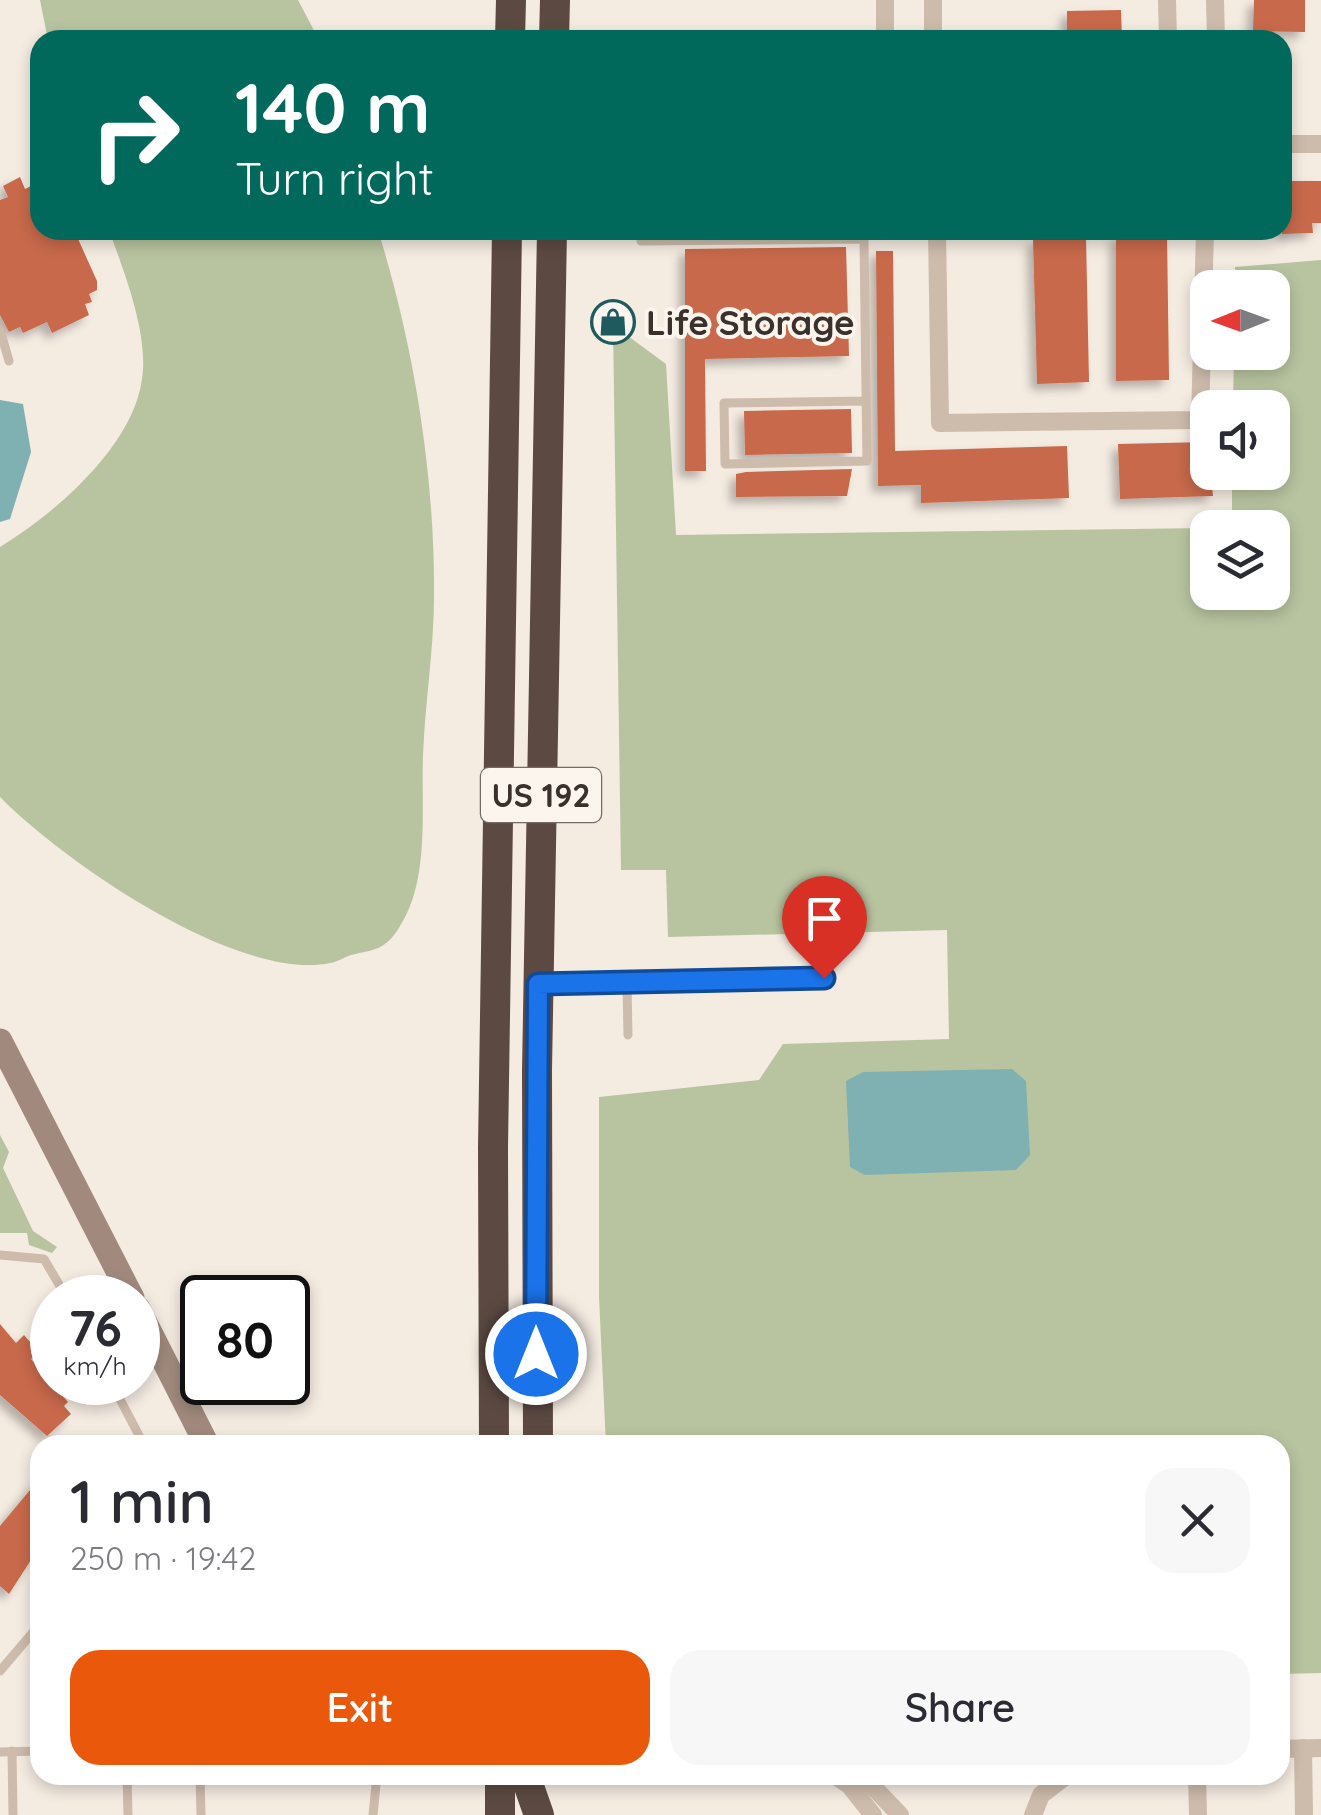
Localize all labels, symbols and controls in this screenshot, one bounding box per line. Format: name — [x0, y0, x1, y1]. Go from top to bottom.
text: 140 m — [235, 63, 431, 151]
icon: right — [70, 70, 200, 200]
text: Turn right — [235, 150, 434, 206]
north arrow — [1190, 270, 1290, 370]
map controls — [1190, 270, 1290, 610]
shop icon: Life Storage — [590, 299, 636, 345]
place label: Life Storage — [646, 300, 855, 344]
button: sound — [1190, 390, 1290, 490]
button: layers — [1190, 510, 1290, 610]
road number: US 192 — [481, 768, 601, 822]
pin — [782, 876, 867, 979]
icon: arrive — [797, 891, 852, 946]
speed limit sign: 80 — [180, 1275, 310, 1405]
text: 76 — [68, 1296, 122, 1359]
position arrow — [484, 1302, 588, 1406]
text: km/h — [63, 1350, 127, 1381]
text: 1 min — [70, 1463, 214, 1538]
button: close — [1145, 1468, 1250, 1573]
text: 250 m · 19:42 — [70, 1538, 256, 1578]
button: Exit — [70, 1650, 650, 1765]
button: Share — [670, 1650, 1250, 1765]

